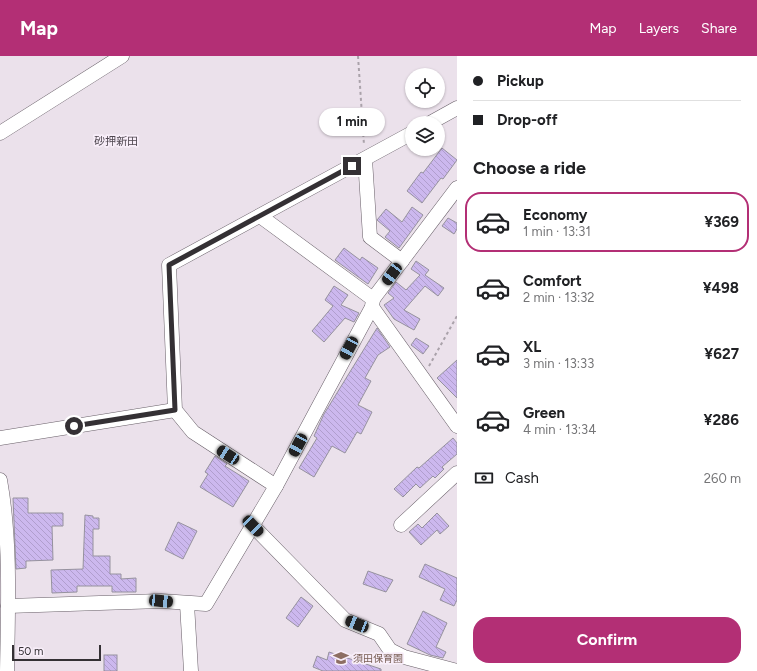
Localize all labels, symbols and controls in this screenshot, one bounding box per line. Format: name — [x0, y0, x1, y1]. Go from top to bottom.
text: Map — [20, 17, 58, 40]
text: Map — [589, 20, 617, 37]
text: Layers — [639, 20, 679, 37]
text: Share — [701, 20, 737, 37]
map controls — [405, 68, 445, 156]
button: locate — [405, 68, 445, 108]
text: Pickup — [497, 72, 544, 90]
callout: 1 min — [319, 108, 385, 136]
text: Drop-off — [497, 111, 558, 129]
text: 1 min — [337, 114, 367, 129]
button: layers — [405, 116, 445, 156]
district label: 砂押新田 — [94, 135, 138, 148]
route end — [343, 157, 361, 175]
text: Choose a ride — [473, 157, 586, 179]
icon: car — [475, 204, 511, 240]
text: Economy — [523, 206, 588, 224]
text: ¥369 — [704, 213, 739, 231]
text: 1 min · 13:31 — [523, 224, 591, 239]
car — [380, 261, 404, 287]
icon: car — [475, 270, 511, 306]
text: Comfort — [523, 272, 582, 290]
text: ¥498 — [703, 279, 739, 297]
text: 2 min · 13:32 — [523, 290, 595, 305]
car — [338, 335, 360, 361]
icon: car — [475, 336, 511, 372]
text: XL — [523, 338, 541, 356]
text: ¥627 — [704, 345, 739, 363]
text: 3 min · 13:33 — [523, 356, 594, 371]
icon: car — [475, 402, 511, 438]
text: Green — [523, 404, 565, 422]
text: ¥286 — [703, 411, 739, 429]
route start — [65, 417, 83, 435]
text: 4 min · 13:34 — [523, 422, 596, 437]
car — [287, 432, 309, 458]
car — [215, 443, 241, 467]
icon: cash — [473, 467, 495, 489]
text: Cash — [505, 469, 539, 487]
text: 260 m — [704, 471, 741, 486]
car — [240, 513, 266, 539]
car — [148, 594, 174, 608]
car — [344, 614, 370, 634]
button: Confirm — [473, 617, 741, 663]
scale bar — [12, 643, 101, 662]
text: 50 m — [18, 645, 43, 658]
school or university icon: 須田保育園 — [332, 649, 350, 667]
place label: 須田保育園 — [353, 652, 403, 665]

